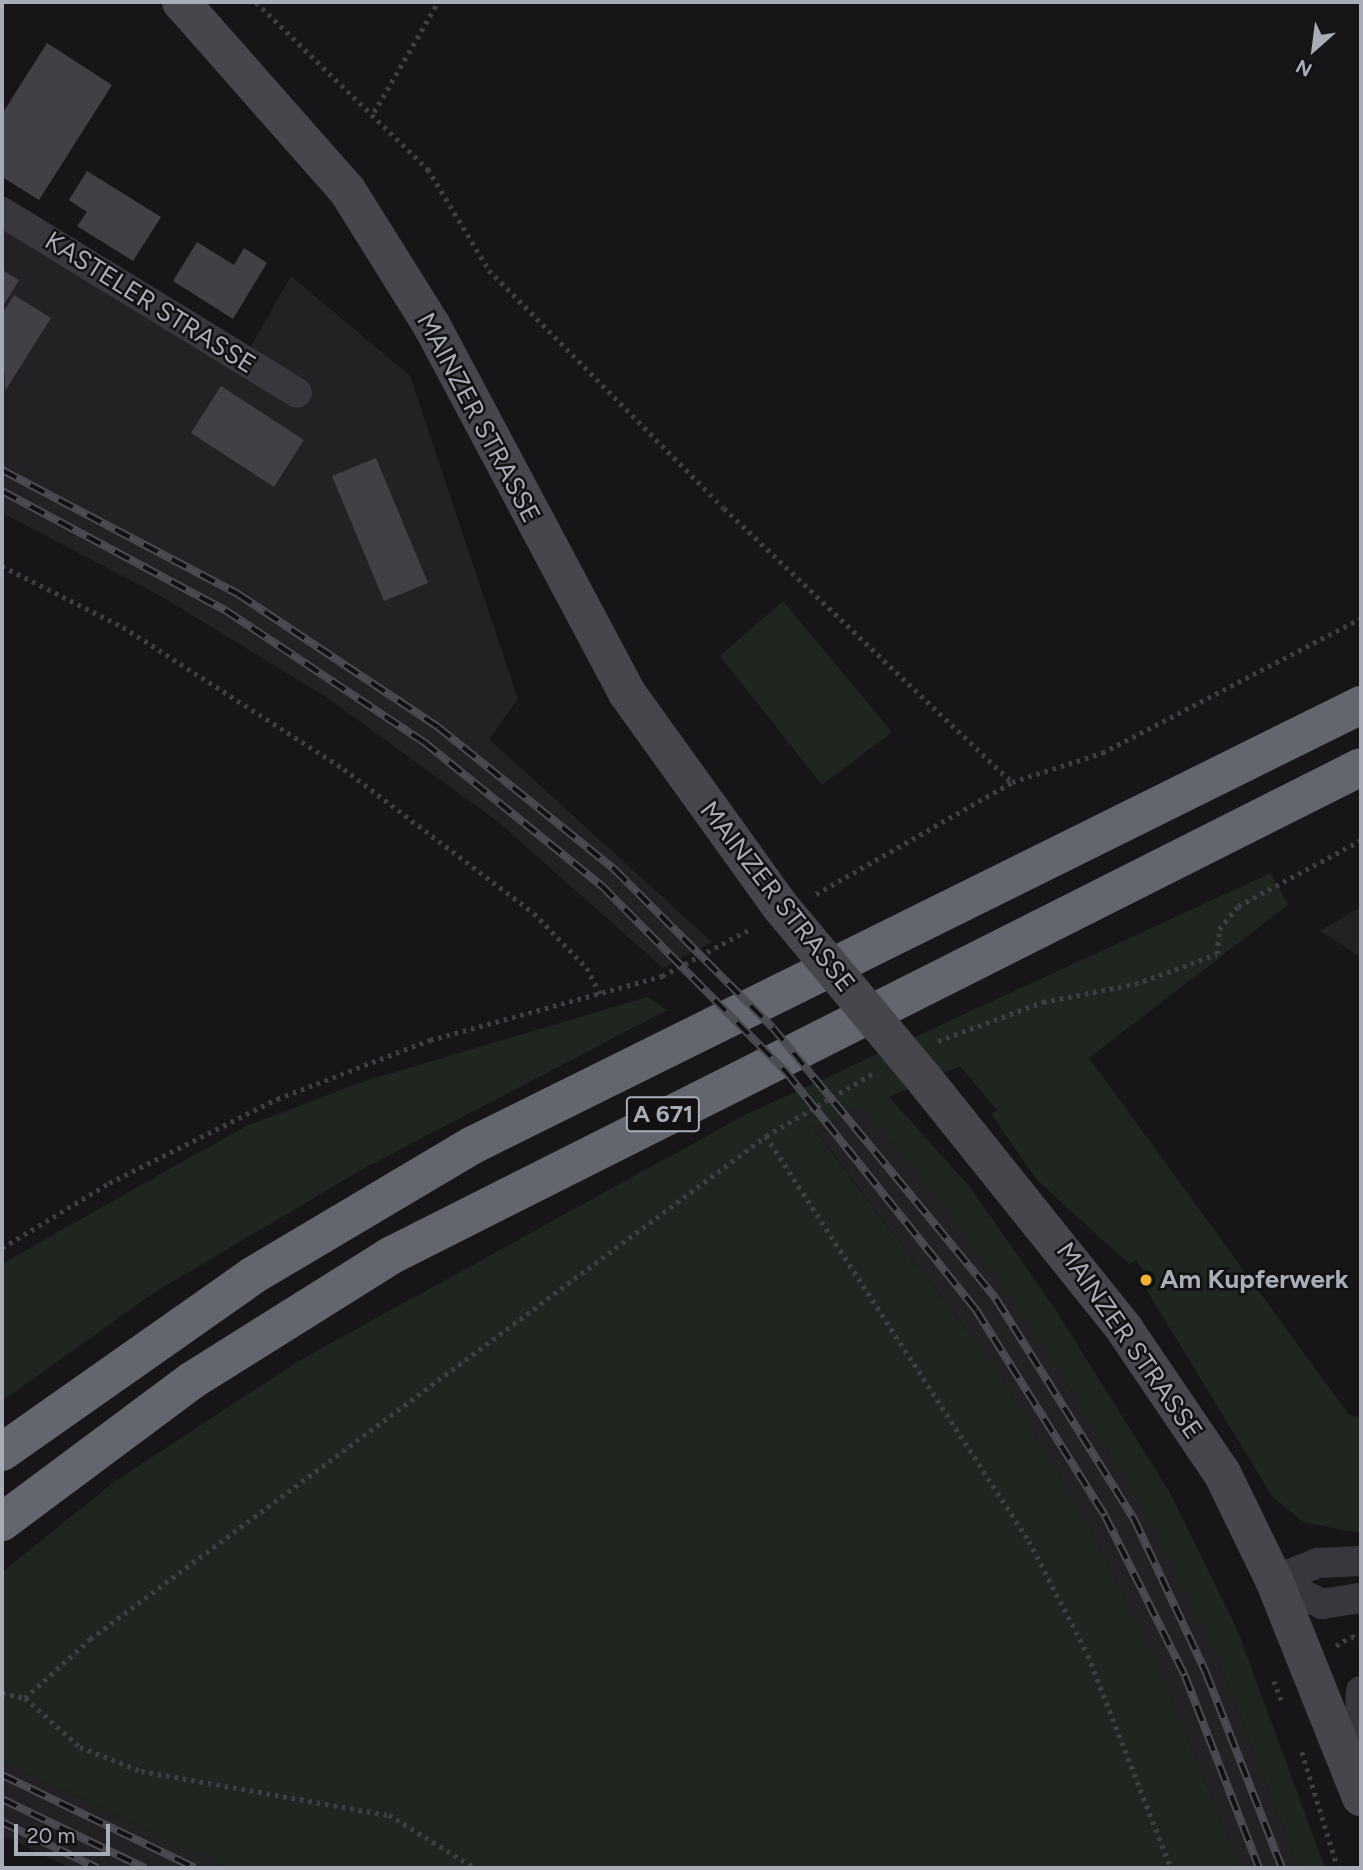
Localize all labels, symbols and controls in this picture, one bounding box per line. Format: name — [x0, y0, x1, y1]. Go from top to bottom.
north arrow — [1279, 14, 1349, 84]
text: N — [1292, 54, 1316, 82]
street label: KASTELER STRASSE — [39, 226, 261, 380]
street label: MAINZER STRASSE — [410, 308, 546, 528]
street label: MAINZER STRASSE — [693, 796, 861, 998]
road number: A 671 — [624, 1094, 702, 1134]
street label: MAINZER STRASSE — [1049, 1237, 1209, 1445]
place label: Am Kupferwerk — [1160, 1264, 1349, 1296]
marker: Am Kupferwerk — [1138, 1272, 1154, 1288]
scale bar — [18, 1811, 114, 1855]
text: 20 m — [27, 1823, 75, 1848]

